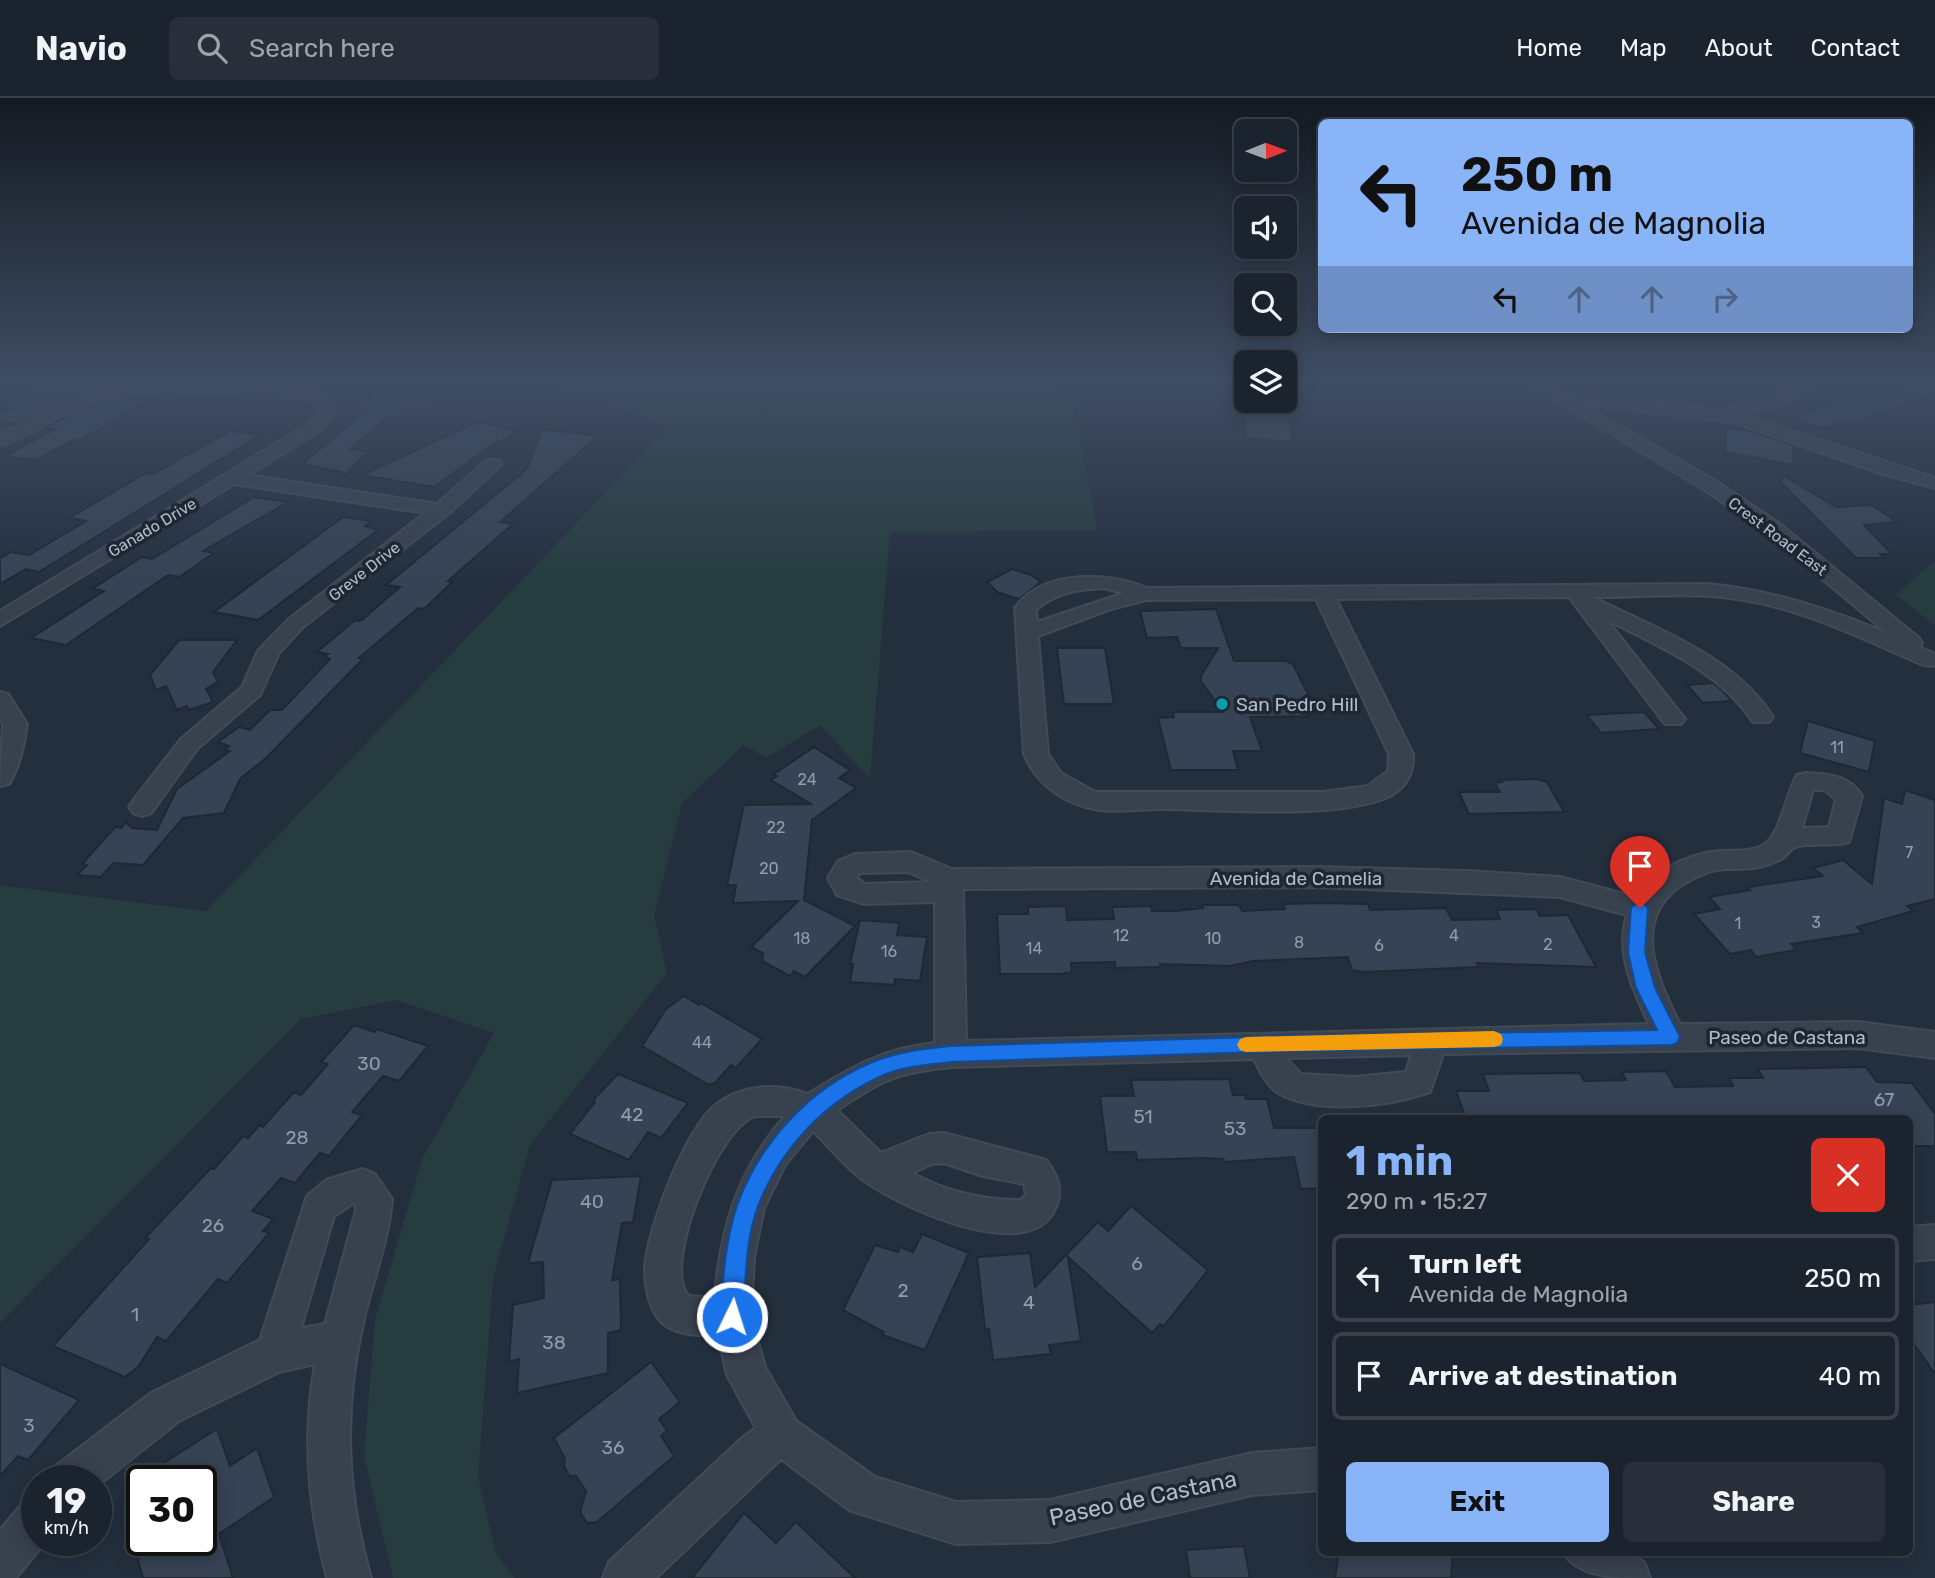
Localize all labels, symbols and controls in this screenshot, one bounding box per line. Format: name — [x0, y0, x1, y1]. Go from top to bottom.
search box — [169, 17, 659, 80]
text: Navio — [35, 29, 127, 68]
icon: search — [193, 29, 231, 67]
text: Search here — [249, 33, 395, 64]
text: Home — [1516, 34, 1582, 62]
text: Map — [1620, 34, 1667, 62]
text: About — [1705, 34, 1773, 62]
text: Contact — [1811, 34, 1900, 62]
north arrow — [1234, 119, 1297, 182]
map controls — [1234, 119, 1297, 413]
text: 250 m — [1461, 145, 1613, 203]
icon: left — [1346, 147, 1437, 238]
button: sound — [1234, 196, 1297, 259]
text: Avenida de Magnolia — [1461, 204, 1766, 242]
button: search — [1234, 273, 1297, 336]
icon: left — [1487, 280, 1525, 318]
icon: ahead — [1560, 280, 1598, 318]
icon: ahead — [1633, 280, 1671, 318]
icon: right — [1706, 280, 1744, 318]
button: layers — [1234, 350, 1297, 413]
street label: Crest Road East — [1725, 493, 1831, 580]
street label: Ganado Drive — [105, 494, 200, 561]
street label: Greve Drive — [325, 538, 404, 605]
place label: San Pedro Hill — [1236, 693, 1358, 716]
marker: San Pedro Hill — [1214, 696, 1230, 712]
house number: 11 — [1830, 738, 1844, 757]
house number: 24 — [797, 770, 817, 789]
house number: 22 — [767, 818, 785, 837]
pin — [1610, 836, 1670, 908]
house number: 7 — [1905, 843, 1913, 862]
icon: arrive — [1621, 847, 1659, 885]
house number: 20 — [759, 859, 779, 878]
street label: Avenida de Camelia — [1210, 867, 1382, 890]
house number: 3 — [1811, 913, 1821, 932]
house number: 1 — [1735, 914, 1741, 933]
house number: 12 — [1113, 926, 1129, 945]
house number: 4 — [1449, 926, 1459, 945]
house number: 18 — [793, 929, 811, 948]
house number: 10 — [1204, 929, 1222, 948]
house number: 8 — [1294, 933, 1304, 952]
house number: 2 — [1543, 935, 1553, 954]
house number: 6 — [1374, 936, 1384, 955]
house number: 14 — [1026, 939, 1042, 958]
house number: 16 — [881, 942, 898, 961]
street label: Paseo de Castana — [1708, 1026, 1866, 1049]
house number: 44 — [692, 1033, 712, 1052]
house number: 30 — [357, 1052, 381, 1075]
house number: 67 — [1874, 1088, 1895, 1111]
house number: 42 — [621, 1103, 643, 1126]
house number: 51 — [1133, 1105, 1153, 1128]
house number: 53 — [1224, 1117, 1246, 1140]
house number: 28 — [285, 1126, 309, 1149]
text: 1 min — [1346, 1136, 1453, 1186]
button: close — [1811, 1138, 1885, 1212]
text: 290 m · 15:27 — [1346, 1187, 1487, 1215]
house number: 40 — [580, 1190, 604, 1213]
house number: 26 — [202, 1214, 224, 1237]
text: Turn left — [1409, 1249, 1521, 1280]
house number: 6 — [1131, 1252, 1143, 1275]
icon: left — [1350, 1259, 1388, 1297]
text: 250 m — [1804, 1263, 1881, 1294]
house number: 2 — [897, 1279, 909, 1302]
position arrow — [695, 1280, 769, 1354]
text: Avenida de Magnolia — [1409, 1280, 1628, 1308]
house number: 4 — [1023, 1291, 1035, 1314]
house number: 1 — [131, 1303, 139, 1326]
house number: 38 — [542, 1331, 566, 1354]
icon: arrive — [1350, 1357, 1388, 1395]
text: Arrive at destination — [1409, 1361, 1677, 1392]
text: 40 m — [1819, 1361, 1881, 1392]
house number: 3 — [23, 1414, 35, 1437]
house number: 36 — [602, 1436, 624, 1459]
button: Exit — [1346, 1462, 1609, 1542]
button: Share — [1623, 1462, 1885, 1542]
street label: Paseo de Castana — [1047, 1464, 1239, 1532]
speed limit sign: 30 — [126, 1465, 217, 1556]
text: 19 — [47, 1480, 86, 1522]
text: km/h — [44, 1517, 89, 1539]

